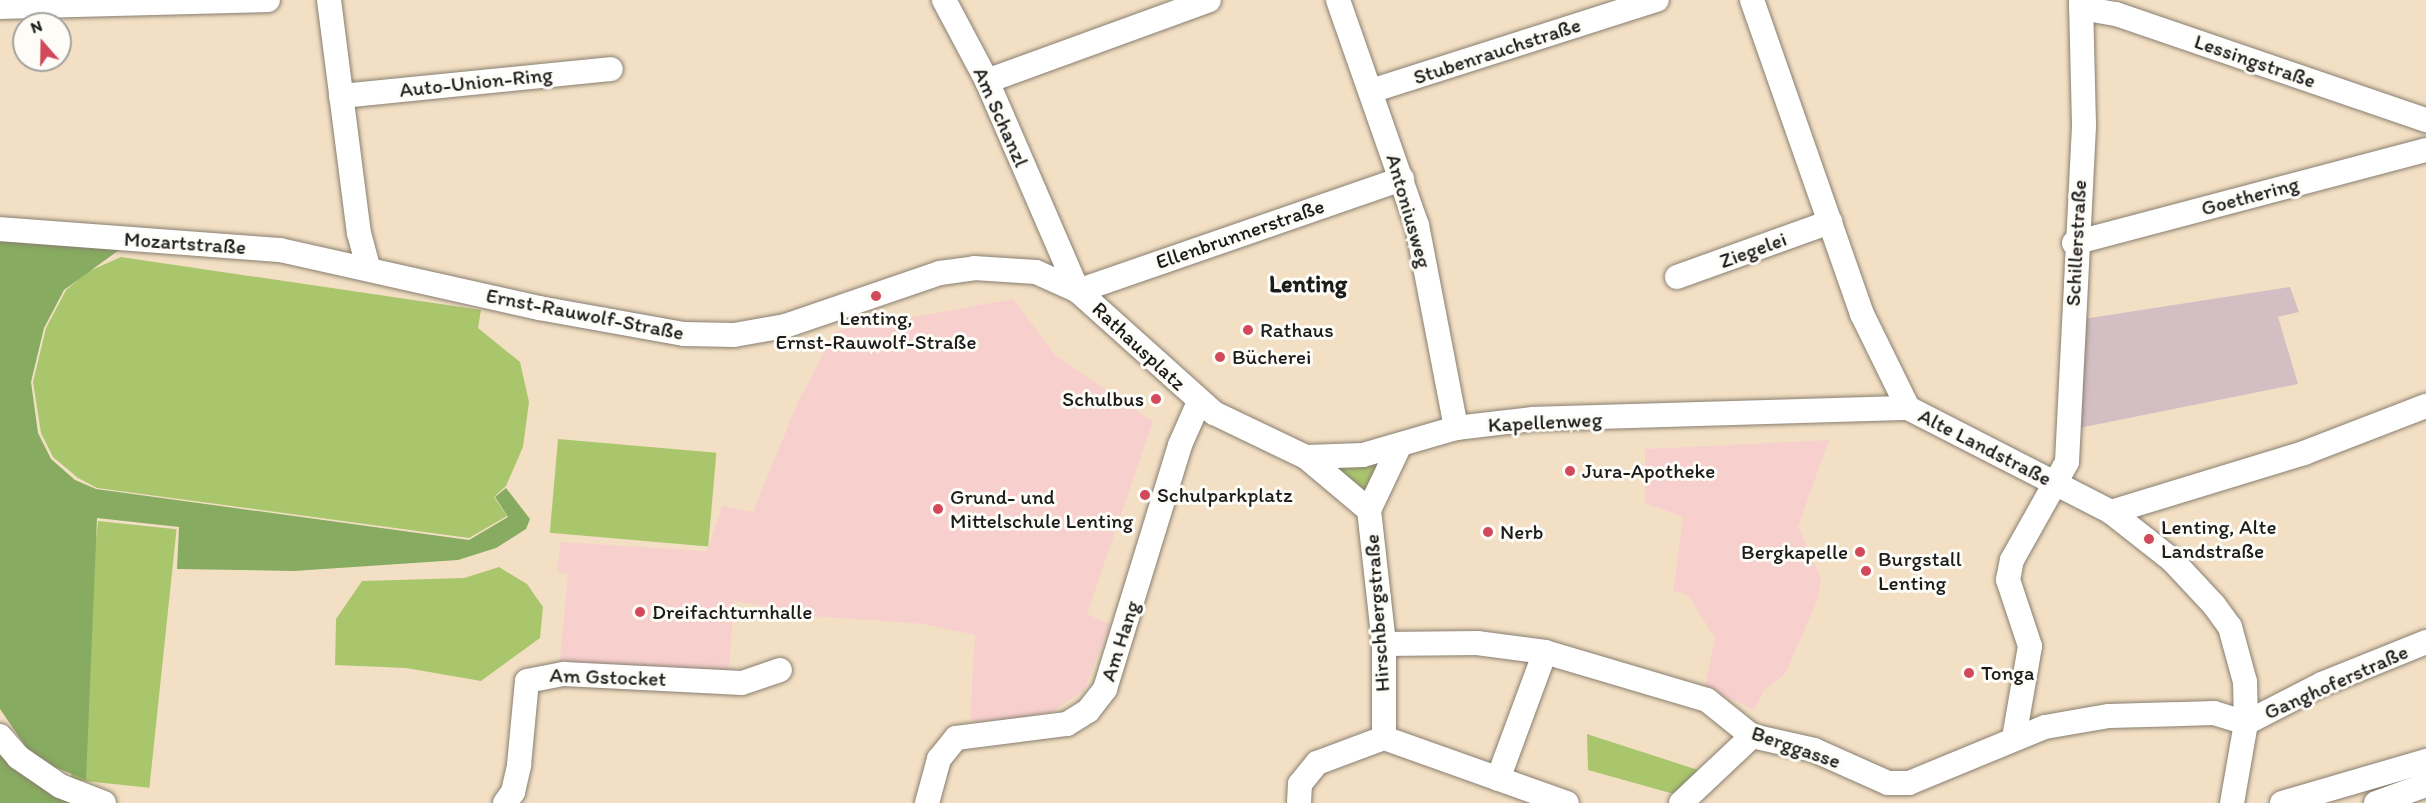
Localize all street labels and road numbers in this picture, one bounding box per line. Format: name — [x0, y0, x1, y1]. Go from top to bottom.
street label: Stubenrauchstraße — [1410, 12, 1584, 90]
street label: Lessingstraße — [2191, 28, 2319, 94]
street label: Auto-Union-Ring — [398, 61, 554, 103]
street label: Am Schanzl — [968, 63, 1034, 171]
street label: Antoniusweg — [1381, 151, 1437, 271]
street label: Goethering — [2198, 171, 2302, 221]
street label: Schillerstraße — [2060, 179, 2092, 307]
street label: Ellenbrunnerstraße — [1152, 193, 1328, 275]
street label: Mozartstraße — [123, 226, 247, 260]
street label: Ziegelei — [1716, 226, 1790, 274]
street label: Ernst-Rauwolf-Straße — [484, 282, 686, 346]
street label: Rathausplatz — [1087, 296, 1191, 396]
street label: Alte Landstraße — [1915, 403, 2055, 491]
street label: Kapellenweg — [1487, 406, 1603, 438]
street label: Hirschbergstraße — [1359, 533, 1395, 693]
street label: Am Hang — [1095, 597, 1145, 685]
street label: Ganghoferstraße — [2260, 639, 2412, 725]
street label: Am Gstocket — [549, 662, 667, 692]
street label: Berggasse — [1748, 720, 1844, 774]

